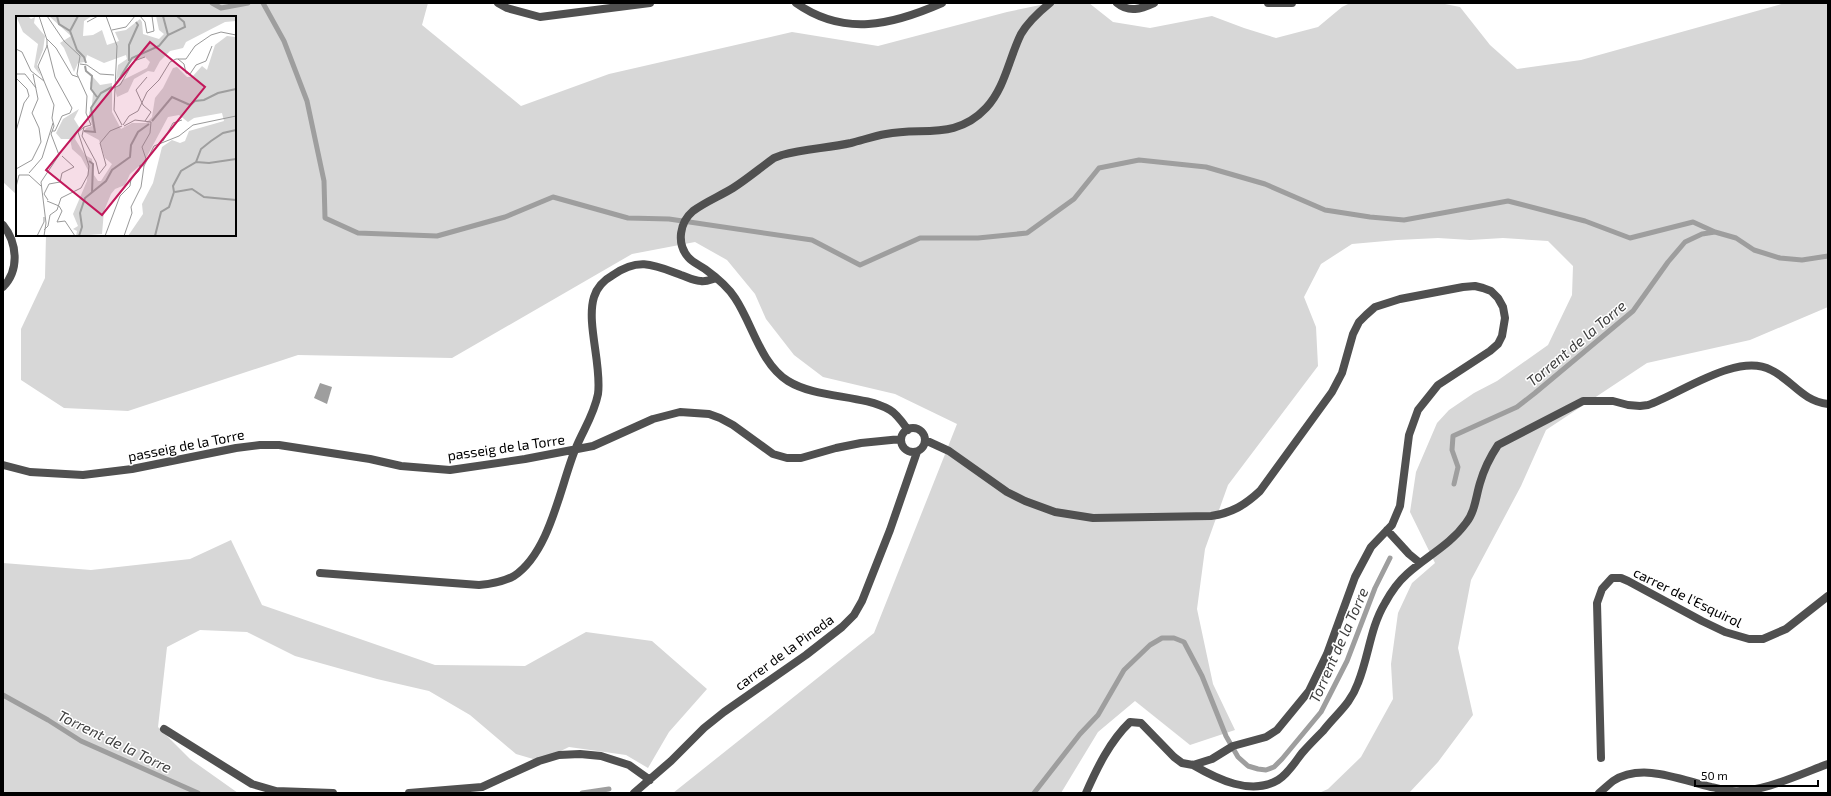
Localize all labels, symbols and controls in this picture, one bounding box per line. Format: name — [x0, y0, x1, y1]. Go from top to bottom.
inset map — [16, 16, 236, 236]
water label: Torrent de la Torre — [1523, 296, 1629, 390]
street label: passeig de la Torre — [126, 425, 246, 465]
street label: passeig de la Torre — [446, 430, 566, 464]
street label: carrer de l'Esquirol — [1631, 563, 1746, 631]
water label: Torrent de la Torre — [1305, 585, 1371, 705]
street label: carrer de la Pineda — [731, 610, 837, 694]
water label: Torrent de la Torre — [55, 706, 175, 776]
scale bar — [1695, 762, 1818, 788]
text: 50 m — [1701, 768, 1728, 782]

